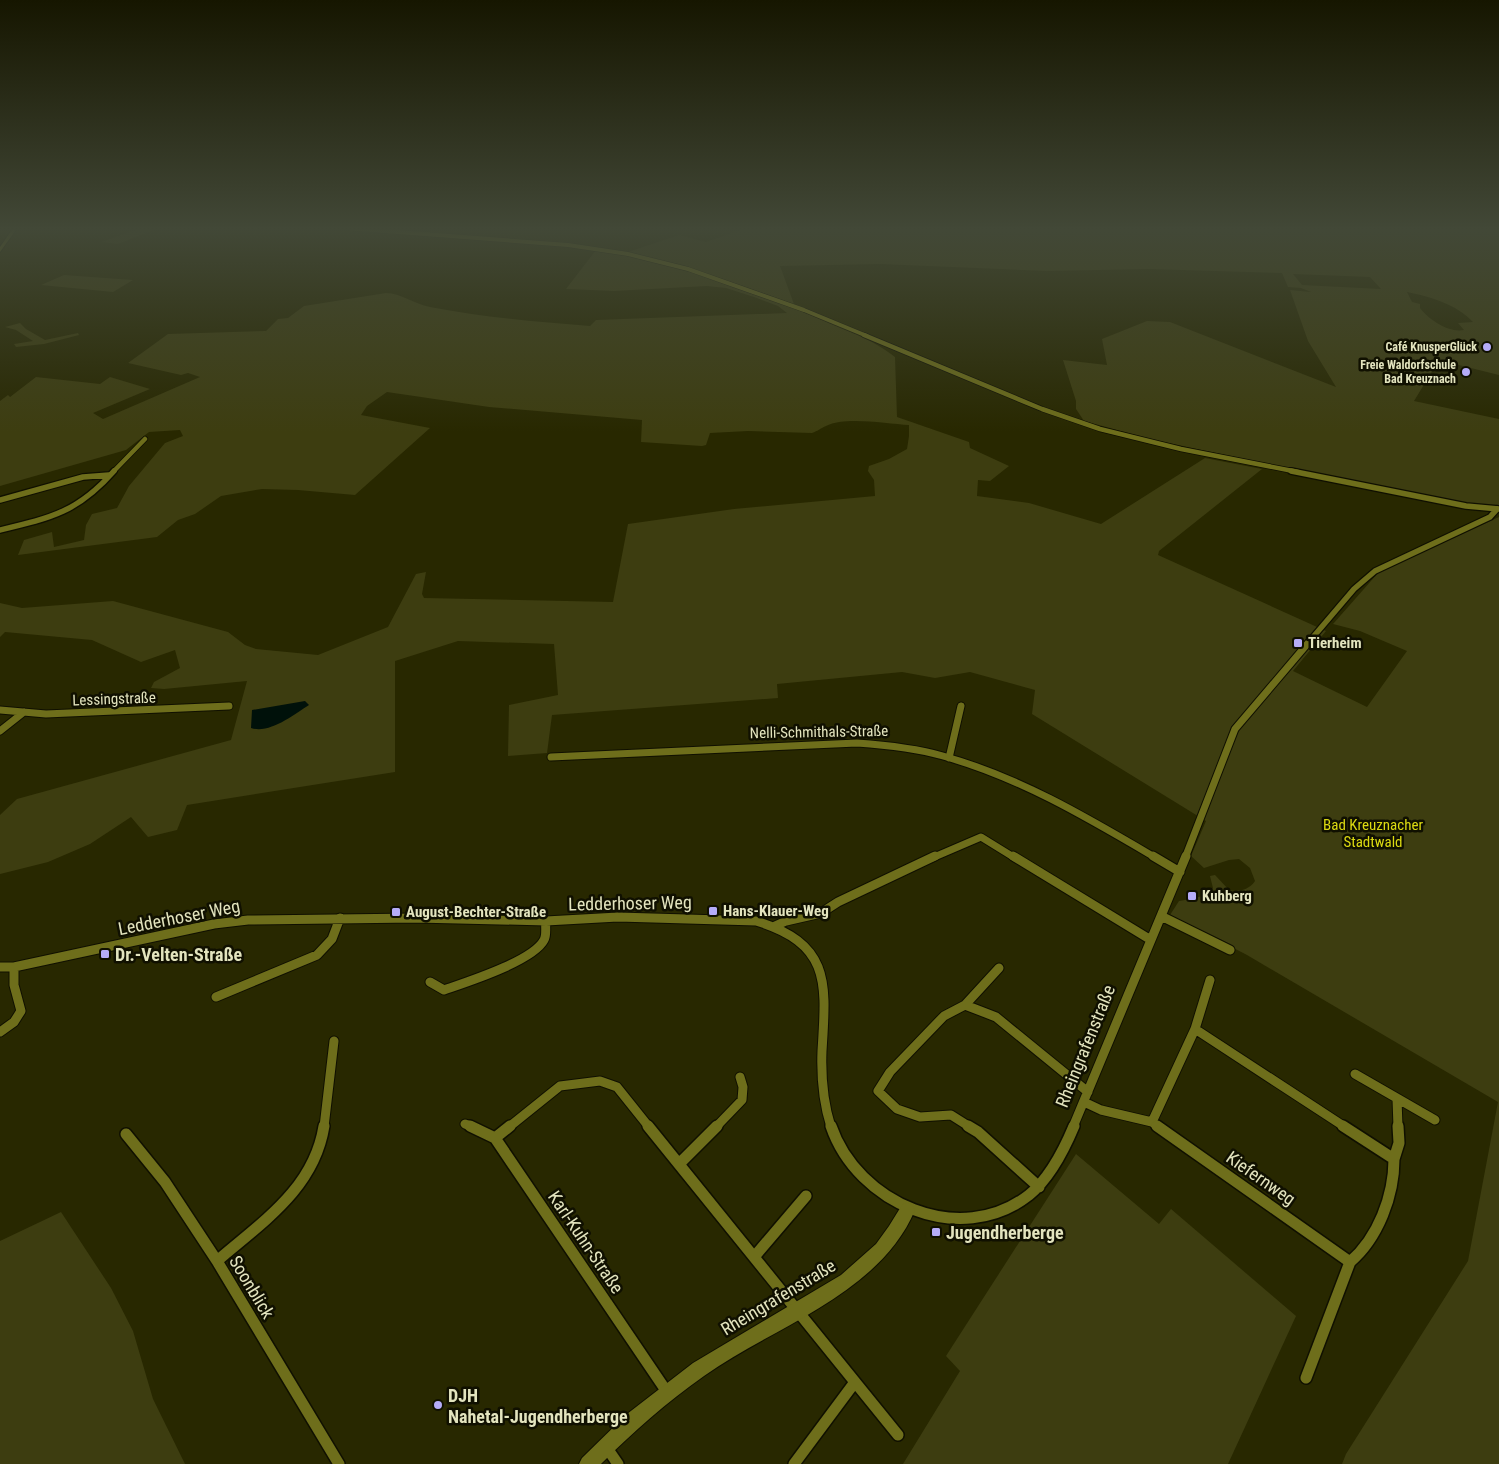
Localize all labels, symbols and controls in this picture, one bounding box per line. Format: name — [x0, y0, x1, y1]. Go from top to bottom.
place label: Café KnusperGlück — [1385, 340, 1477, 354]
marker: Café KnusperGlück — [1481, 341, 1493, 353]
place label: Freie Waldorfschule Bad Kreuznach — [1360, 358, 1456, 386]
marker: Freie Waldorfschule Bad Kreuznach — [1460, 366, 1472, 378]
place label: Tierheim — [1308, 634, 1362, 652]
marker: Tierheim — [1292, 637, 1304, 649]
street label: Lessingstraße — [72, 689, 156, 709]
street label: Nelli-Schmithals-Straße — [750, 722, 888, 742]
park label: Bad Kreuznacher Stadtwald — [1323, 816, 1423, 851]
place label: Kuhberg — [1202, 887, 1252, 905]
marker: Kuhberg — [1186, 890, 1198, 902]
street label: Ledderhoser Weg — [568, 891, 692, 915]
street label: Ledderhoser Weg — [116, 895, 242, 939]
place label: Hans-Klauer-Weg — [723, 902, 829, 920]
place label: August-Bechter-Straße — [406, 903, 546, 921]
marker: Hans-Klauer-Weg — [707, 905, 719, 917]
marker: August-Bechter-Straße — [390, 906, 402, 918]
place label: Dr.-Velten-Straße — [115, 944, 242, 965]
marker: Dr.-Velten-Straße — [99, 948, 111, 960]
street label: Rheingrafenstraße — [1051, 982, 1119, 1110]
street label: Kiefernweg — [1222, 1147, 1300, 1209]
street label: Karl-Kuhn-Straße — [544, 1187, 628, 1297]
place label: Jugendherberge — [946, 1222, 1064, 1243]
marker: Jugendherberge — [930, 1226, 942, 1238]
street label: Soonblick — [225, 1252, 279, 1322]
street label: Rheingrafenstraße — [717, 1255, 839, 1339]
place label: DJH Nahetal-Jugendherberge — [448, 1385, 628, 1427]
marker: DJH Nahetal-Jugendherberge — [432, 1399, 444, 1411]

